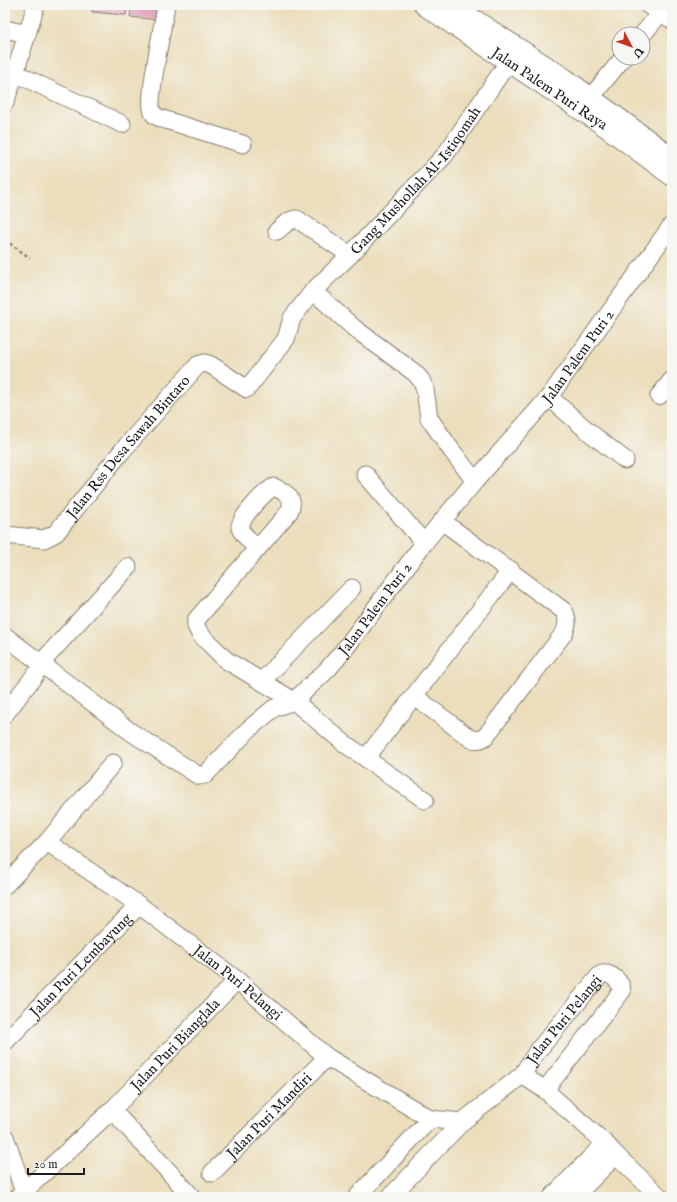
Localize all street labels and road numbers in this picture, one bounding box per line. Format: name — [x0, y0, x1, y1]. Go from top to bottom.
street label: Jalan Palem Puri Raya — [486, 42, 612, 134]
street label: Gang Mushollah Al-Istiqomah — [346, 103, 485, 259]
street label: Jalan Palem Puri 2 — [537, 306, 618, 409]
street label: Jalan Rss Desa Sawah Bintaro — [61, 371, 194, 524]
street label: Jalan Palem Puri 2 — [333, 559, 416, 661]
street label: Jalan Puri Lembayung — [24, 908, 136, 1022]
street label: Jalan Puri Pelangi — [188, 939, 286, 1024]
street label: Jalan Puri Pelangi — [521, 971, 606, 1069]
street label: Jalan Puri Bianglala — [125, 994, 224, 1096]
street label: Jalan Puri Mandiri — [221, 1068, 316, 1164]

